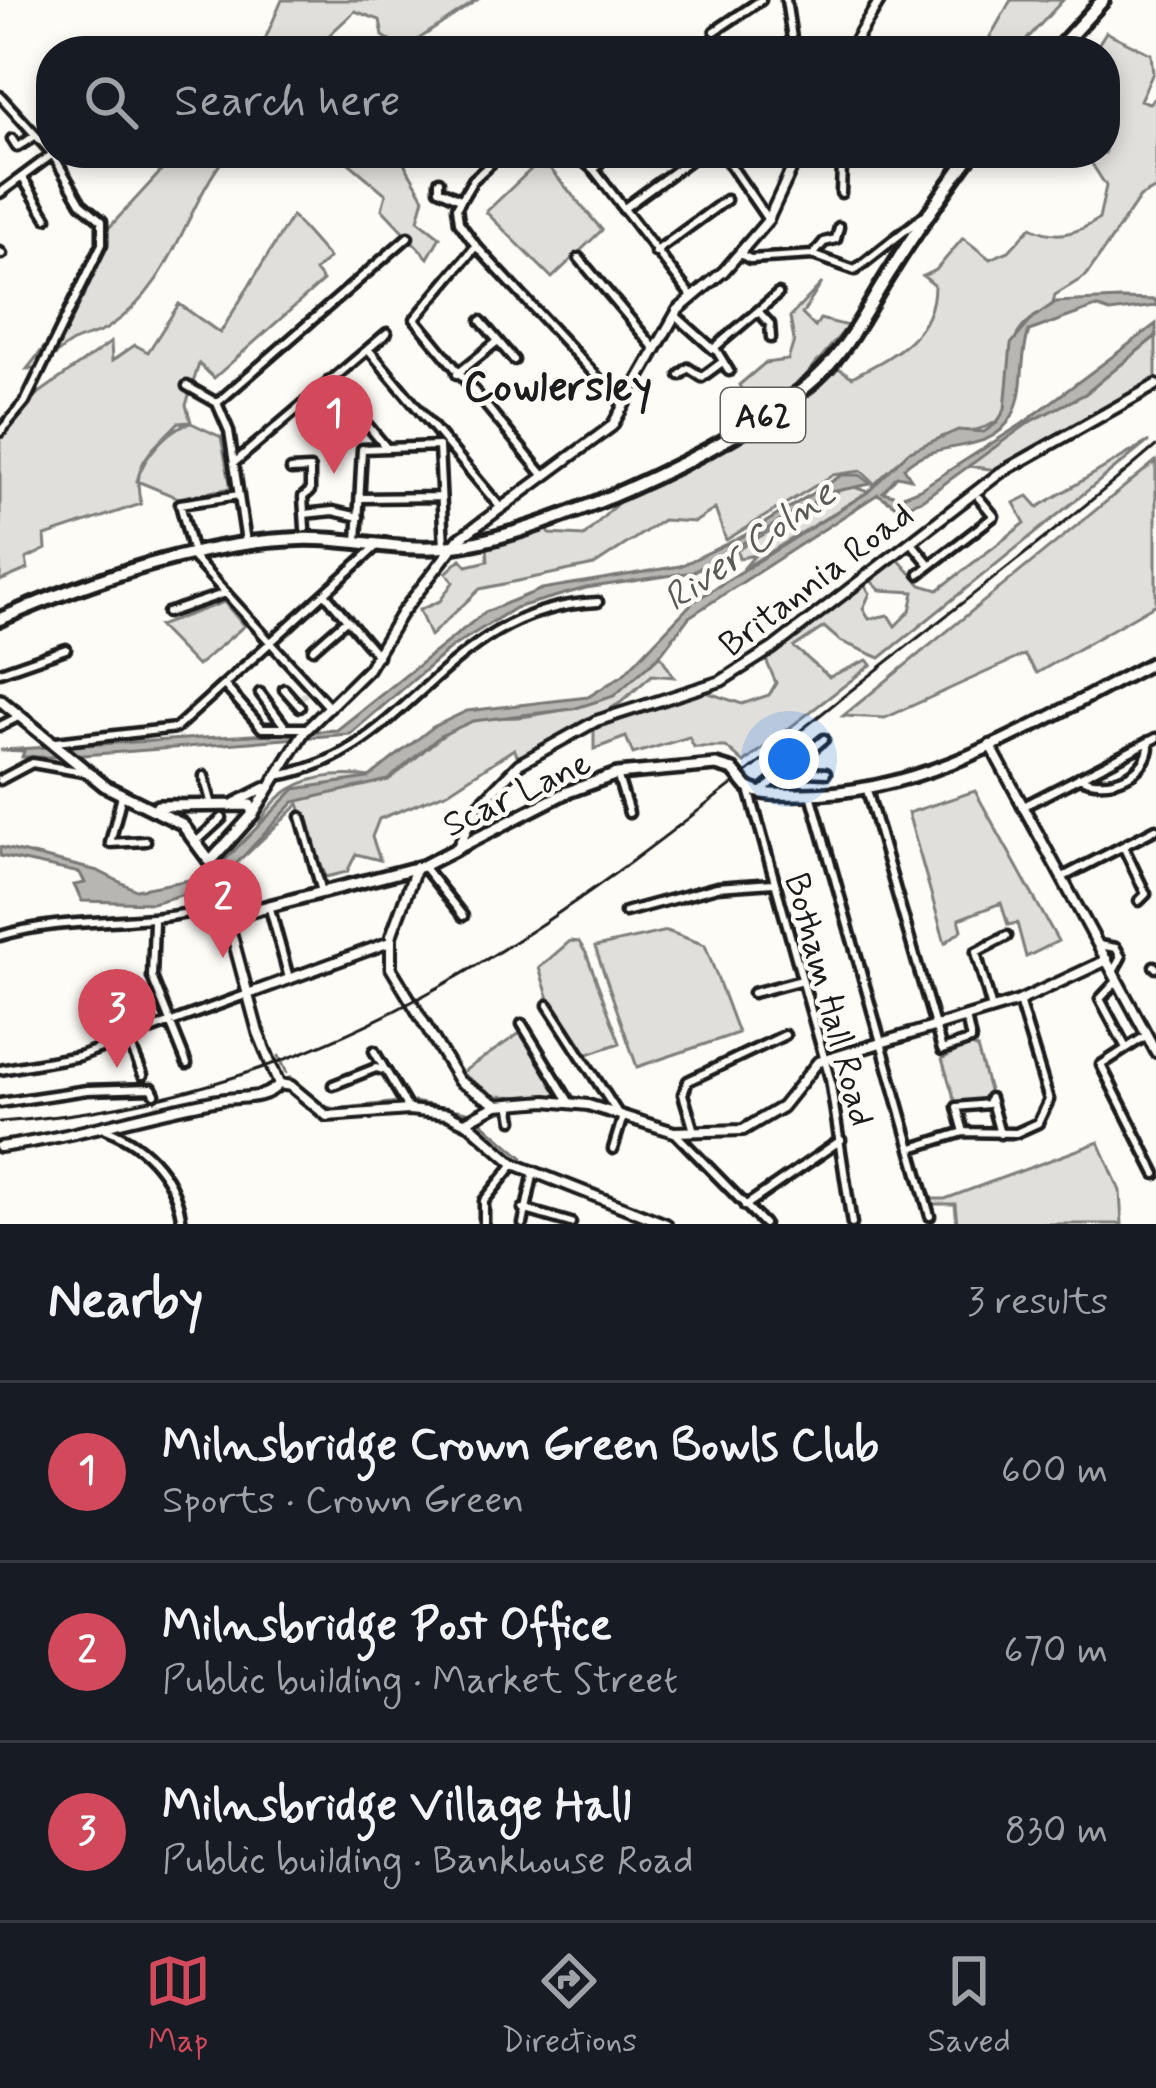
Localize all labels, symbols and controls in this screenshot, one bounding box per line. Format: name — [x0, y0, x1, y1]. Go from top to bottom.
search box — [36, 36, 1120, 168]
icon: search — [78, 69, 144, 135]
text: Search here — [174, 73, 401, 132]
district label: Cowlersley — [464, 361, 652, 416]
pin: 1 — [295, 375, 373, 474]
road number: A62 — [721, 388, 805, 442]
water label: River Colne — [654, 468, 847, 625]
street label: Britannia Road — [711, 492, 924, 669]
your location — [759, 729, 819, 789]
street label: Scar Lane — [436, 740, 599, 850]
pin: 2 — [184, 859, 262, 958]
street label: Botham Hall Road — [771, 868, 884, 1132]
pin: 3 — [78, 969, 156, 1068]
text: Nearby — [48, 1269, 203, 1335]
text: 3 results — [967, 1277, 1108, 1328]
text: Milnsbridge Crown Green Bowls Club — [162, 1417, 879, 1476]
text: 1 — [78, 1446, 96, 1497]
text: 600 m — [1001, 1446, 1108, 1497]
text: Sports · Crown Green — [162, 1476, 524, 1527]
text: Milnsbridge Post Office — [162, 1597, 612, 1656]
text: 2 — [77, 1626, 97, 1677]
text: 670 m — [1003, 1626, 1108, 1677]
text: Public building · Market Street — [162, 1656, 678, 1707]
text: Milnsbridge Village Hall — [162, 1777, 631, 1836]
text: 3 — [78, 1806, 96, 1857]
text: 830 m — [1004, 1806, 1108, 1857]
text: Public building · Bankhouse Road — [162, 1836, 693, 1887]
tab: Map — [145, 1948, 211, 2064]
tab: Directions — [501, 1948, 637, 2064]
tab: Saved — [927, 1948, 1011, 2064]

